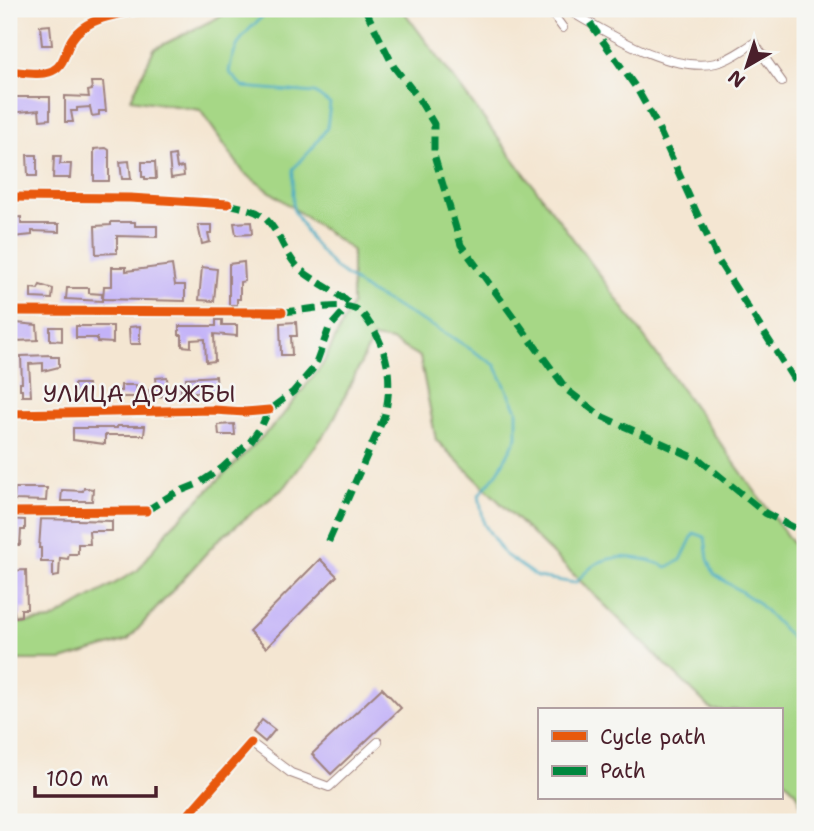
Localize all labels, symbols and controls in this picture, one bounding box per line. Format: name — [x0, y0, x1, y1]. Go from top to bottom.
north arrow — [712, 32, 782, 102]
text: N — [723, 64, 750, 93]
street label: УЛИЦА ДРУЖБЫ — [43, 378, 235, 410]
legend — [538, 708, 782, 800]
text: Cycle path — [600, 723, 706, 751]
scale bar — [35, 754, 156, 798]
text: Path — [600, 757, 646, 785]
text: 100 m — [46, 765, 109, 793]

